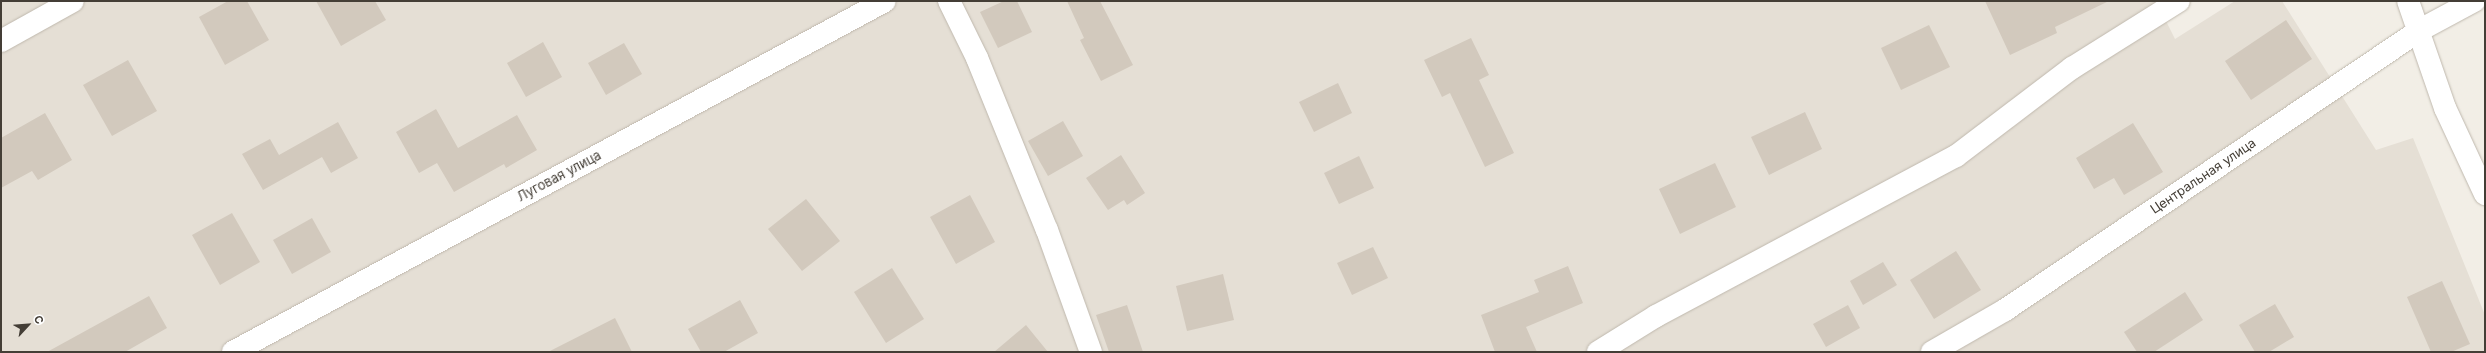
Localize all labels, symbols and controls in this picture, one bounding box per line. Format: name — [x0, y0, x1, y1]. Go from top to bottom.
street label: Центральная улица — [2147, 135, 2259, 217]
street label: Луговая улица — [514, 147, 604, 205]
north arrow — [8, 305, 48, 345]
text: С — [31, 313, 47, 326]

